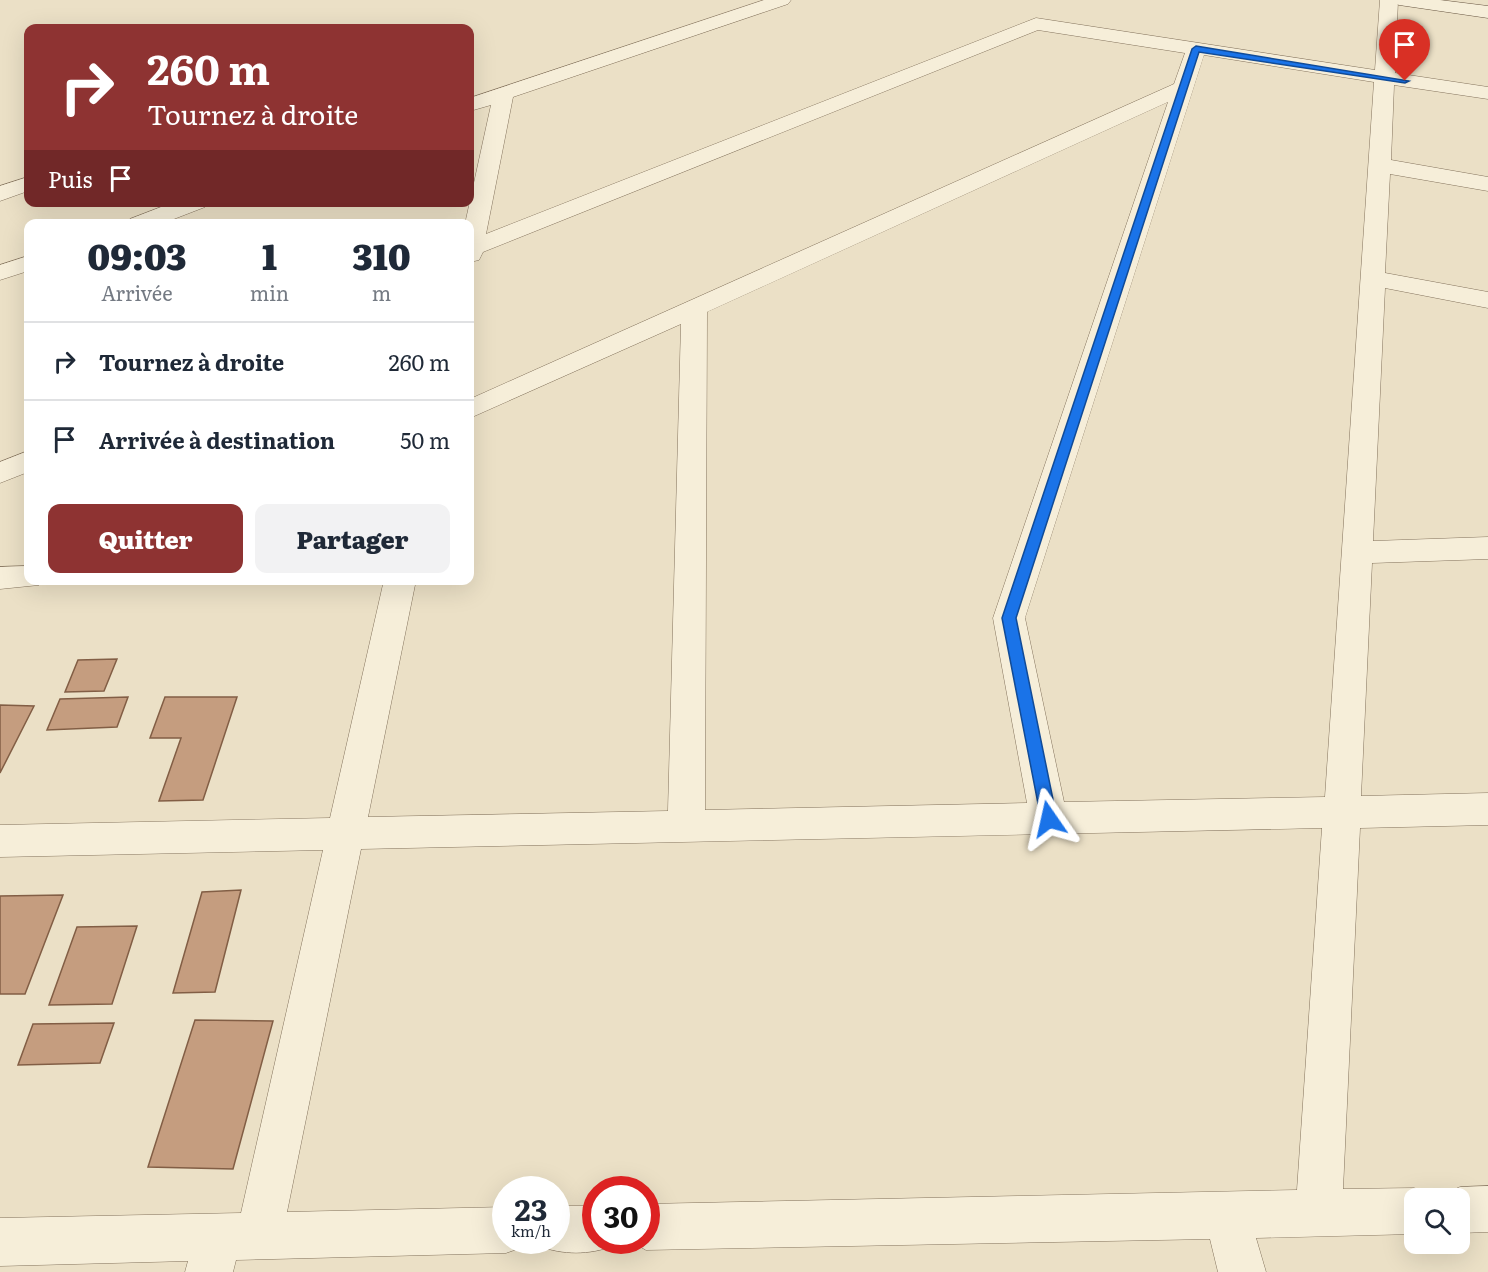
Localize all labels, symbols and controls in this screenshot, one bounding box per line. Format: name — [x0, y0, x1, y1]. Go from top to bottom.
pin — [1379, 19, 1430, 81]
icon: arrive — [1388, 28, 1421, 61]
text: 260 m — [147, 36, 270, 98]
icon: right — [48, 48, 126, 126]
text: Tournez à droite — [147, 93, 358, 133]
text: Puis — [48, 162, 92, 195]
icon: arrive — [104, 162, 137, 195]
text: 09:03 — [87, 228, 187, 281]
text: 1 — [262, 228, 277, 281]
text: 310 — [352, 228, 411, 281]
text: Arrivée — [101, 277, 173, 307]
text: min — [250, 277, 289, 307]
text: m — [372, 277, 391, 307]
icon: right — [48, 345, 81, 378]
text: Tournez à droite — [99, 345, 284, 378]
text: 260 m — [389, 345, 450, 378]
icon: arrive — [48, 423, 81, 456]
text: Arrivée à destination — [99, 423, 335, 456]
text: 50 m — [400, 423, 450, 456]
button: Quitter — [48, 504, 243, 573]
button: Partager — [255, 504, 450, 573]
position arrow — [1017, 787, 1081, 851]
speed limit sign: 30 — [582, 1176, 660, 1254]
text: 23 — [515, 1186, 547, 1230]
map controls — [1404, 1188, 1470, 1254]
button: search — [1404, 1188, 1470, 1254]
text: km/h — [511, 1219, 551, 1242]

